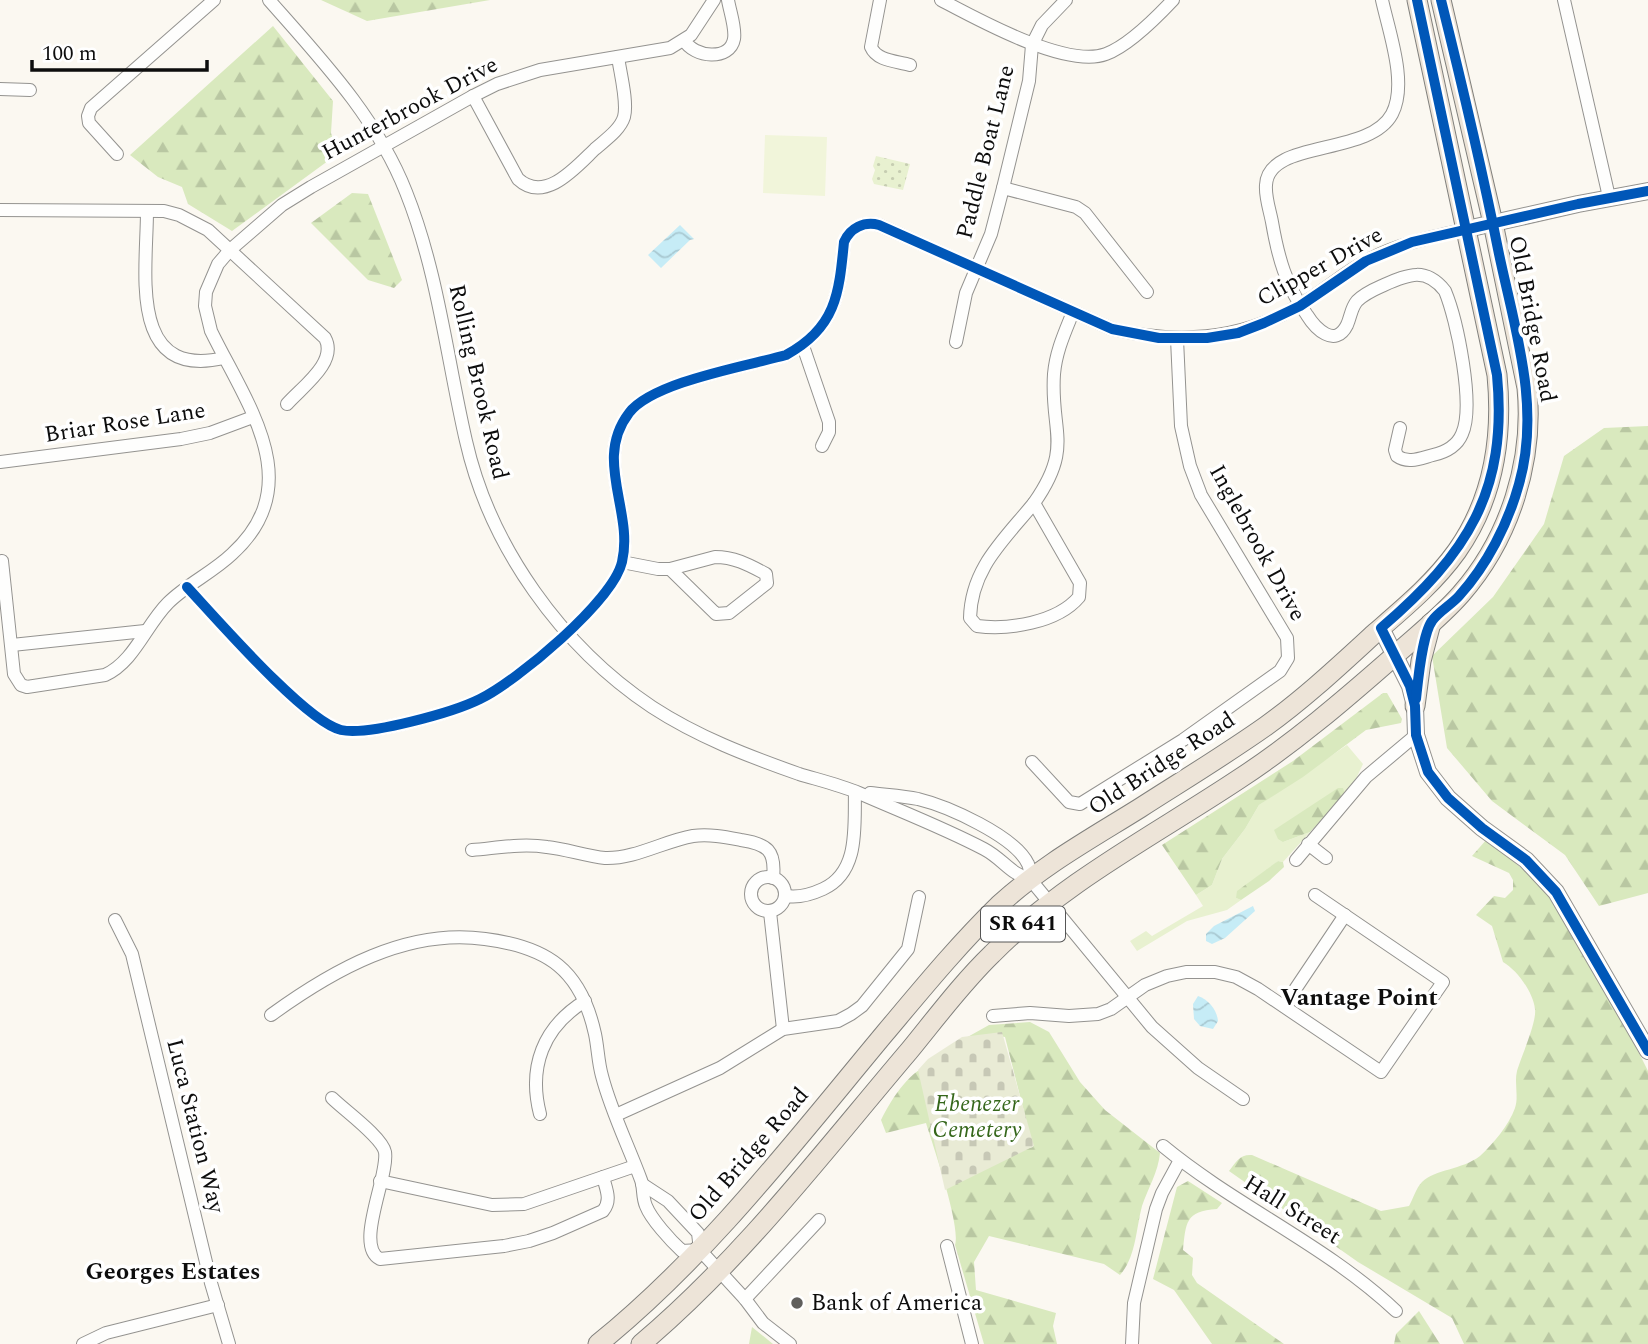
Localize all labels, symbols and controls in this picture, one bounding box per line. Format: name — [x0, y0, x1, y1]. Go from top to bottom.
scale bar — [32, 28, 206, 72]
text: 100 m — [42, 38, 97, 70]
street label: Hunterbrook Drive — [316, 48, 504, 170]
street label: Paddle Boat Lane — [947, 61, 1025, 243]
street label: Clipper Drive — [1251, 218, 1389, 316]
street label: Old Bridge Road — [1499, 233, 1565, 406]
street label: Rolling Brook Road — [439, 281, 518, 483]
street label: Briar Rose Lane — [42, 393, 208, 453]
street label: Inglebrook Drive — [1199, 458, 1315, 628]
street label: Old Bridge Road — [1081, 703, 1243, 825]
road number: SR 641 — [981, 906, 1065, 942]
district label: Vantage Point — [1280, 980, 1438, 1016]
street label: Luca Station Way — [156, 1035, 234, 1218]
street label: Old Bridge Road — [680, 1080, 818, 1230]
park label: Ebenezer Cemetery — [933, 1087, 1022, 1148]
street label: Hall Street — [1236, 1166, 1348, 1254]
district label: Georges Estates — [85, 1254, 261, 1290]
place label: Bank of America — [811, 1286, 982, 1321]
marker: Bank of America — [789, 1295, 805, 1311]

